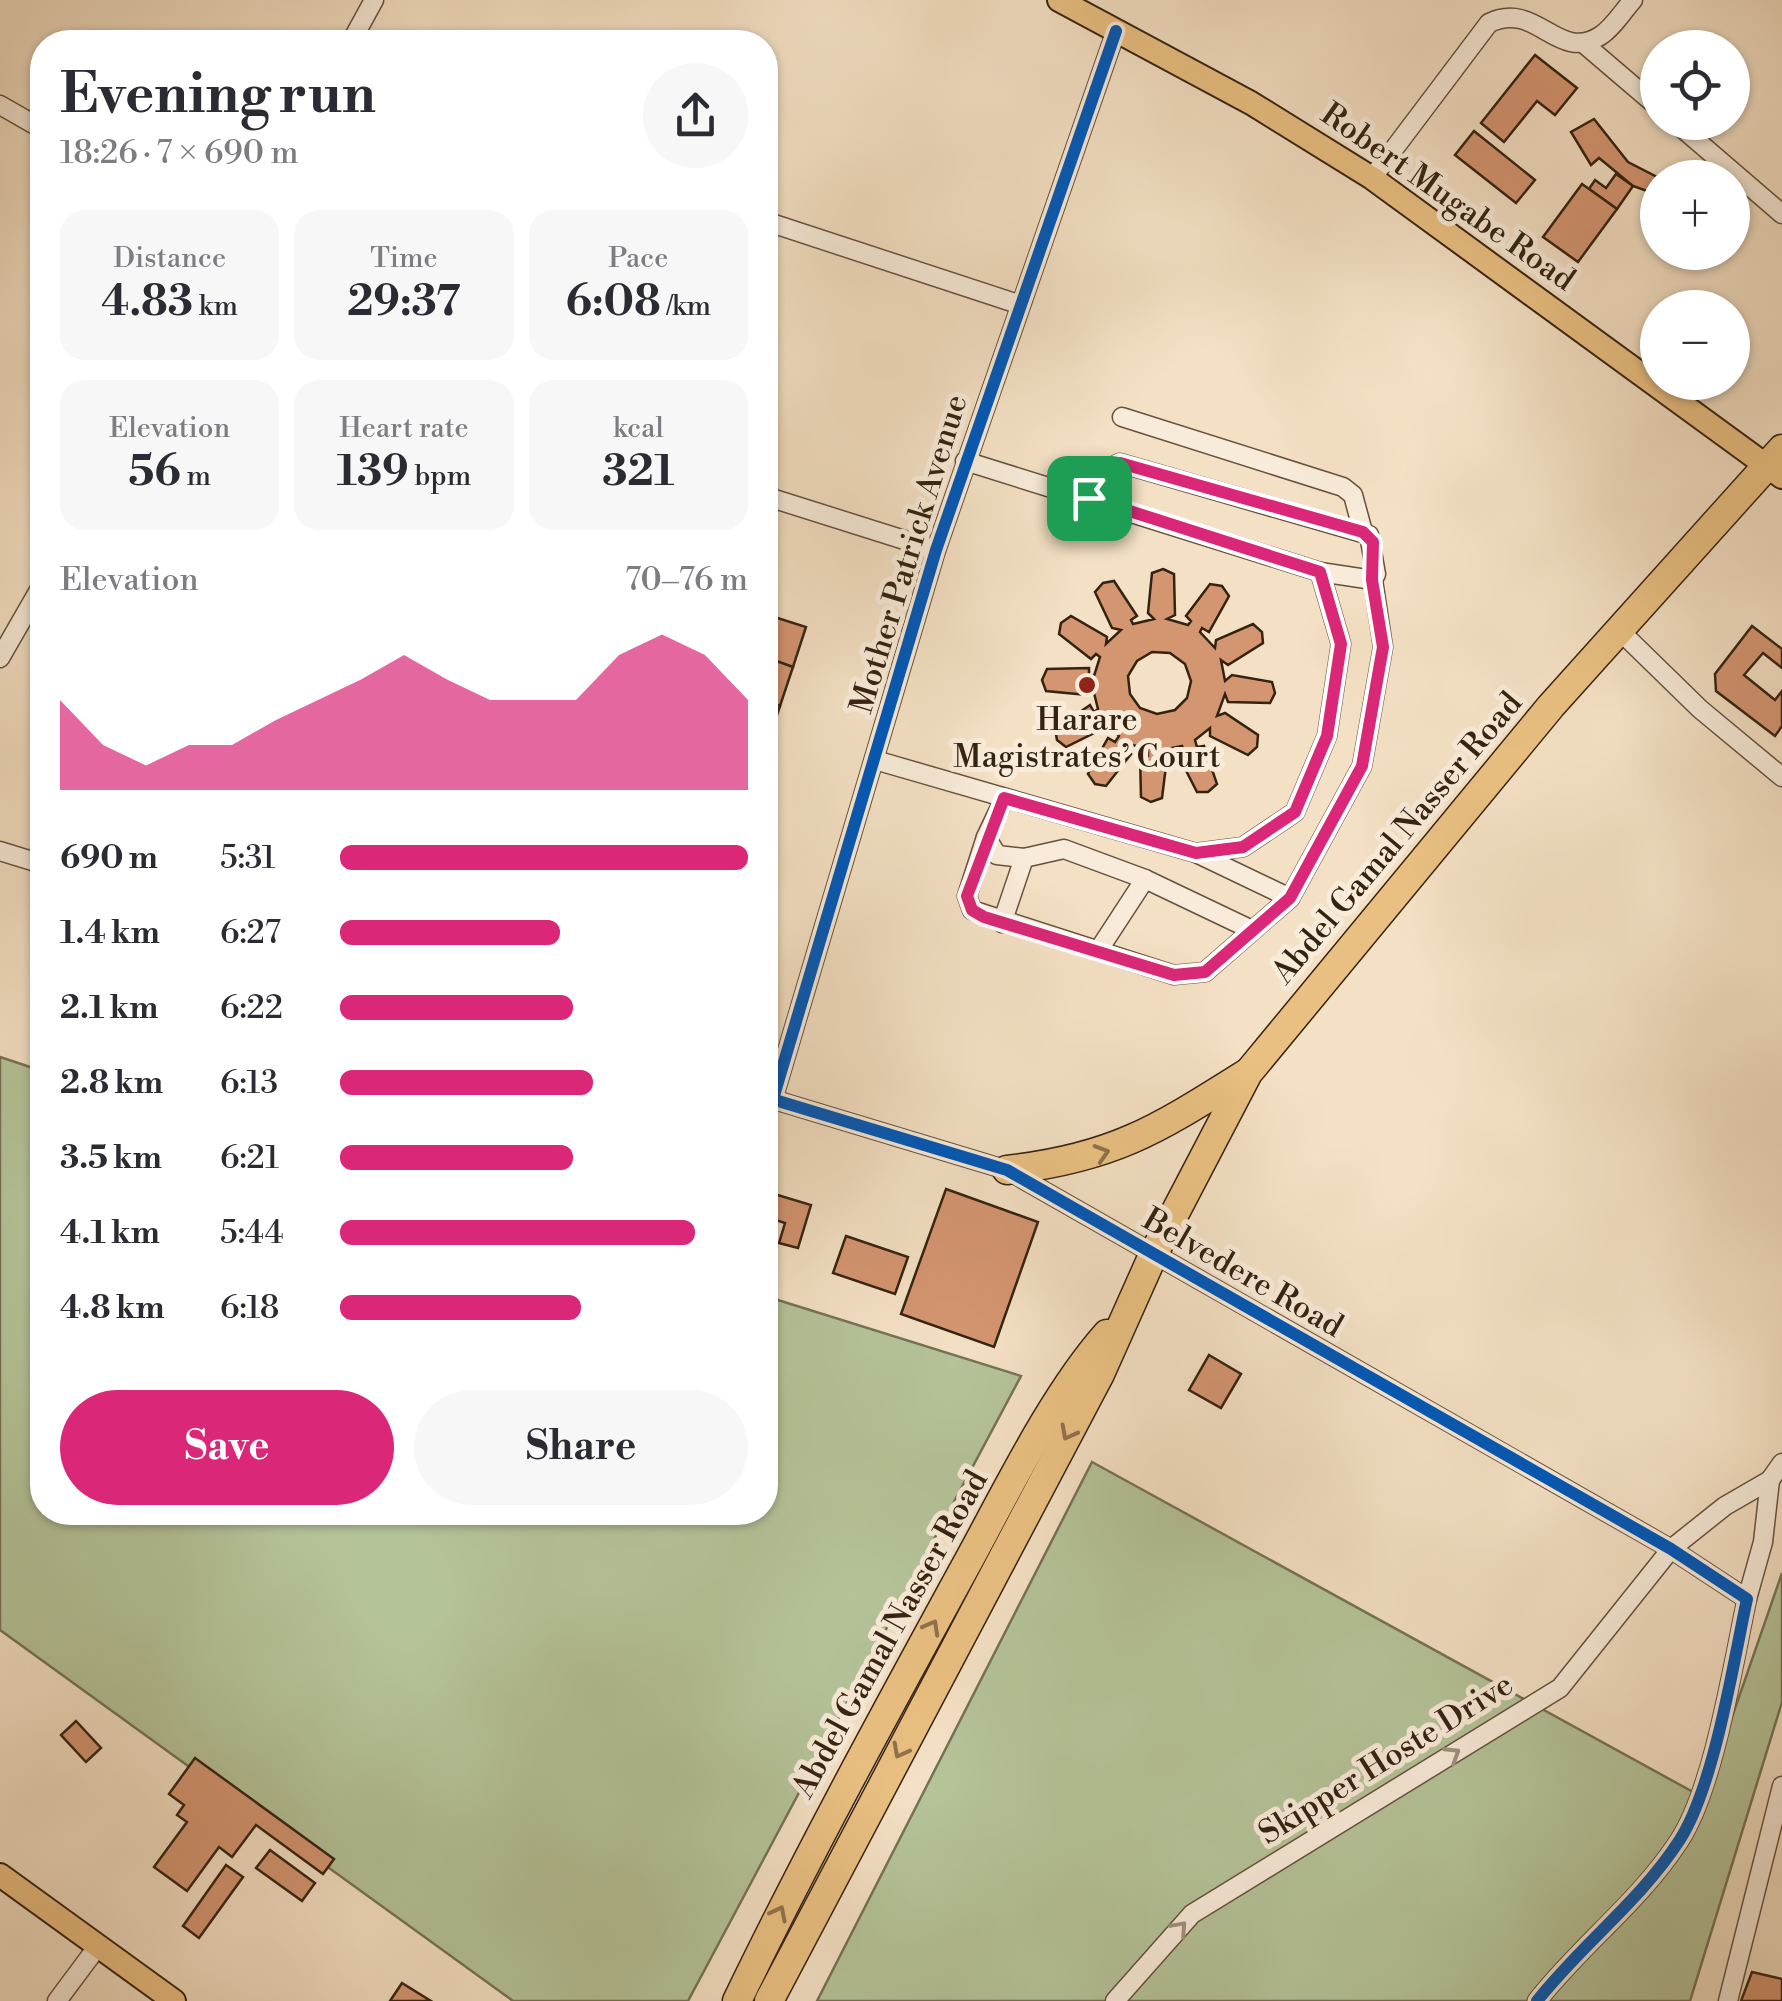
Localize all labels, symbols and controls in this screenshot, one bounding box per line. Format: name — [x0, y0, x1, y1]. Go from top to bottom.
map controls — [1640, 30, 1750, 400]
button: locate — [1640, 30, 1750, 140]
text: Evening run — [60, 61, 376, 130]
button: share — [643, 63, 748, 168]
street label: Robert Mugabe Road — [1313, 94, 1583, 300]
text: 18:26 · 7 × 690 m — [60, 133, 299, 173]
button: + — [1640, 160, 1750, 270]
text: Distance — [113, 241, 226, 276]
text: Time — [370, 241, 438, 276]
text: Pace — [608, 241, 668, 276]
text: 4.83 — [101, 276, 193, 329]
text: 29:37 — [347, 276, 461, 329]
text: 6:08 — [566, 276, 661, 329]
text: km — [193, 289, 238, 324]
text: /km — [661, 289, 711, 324]
button: − — [1640, 290, 1750, 400]
street label: Mother Patrick Avenue — [841, 390, 977, 718]
text: Elevation — [109, 411, 230, 446]
text: Heart rate — [339, 411, 469, 446]
text: kcal — [613, 411, 664, 446]
text: 56 — [128, 446, 181, 499]
text: 139 — [337, 446, 409, 499]
text: 321 — [602, 446, 674, 499]
pin — [1047, 456, 1132, 541]
text: m — [181, 459, 211, 494]
text: bpm — [409, 459, 471, 494]
icon: arrive — [1062, 471, 1117, 526]
text: Elevation — [60, 560, 199, 600]
text: 70–76 m — [625, 560, 748, 600]
marker: Harare Magistrates’ Court — [1076, 674, 1098, 696]
street label: Abdel Gamal Nasser Road — [1263, 684, 1531, 993]
place label: Harare Magistrates’ Court — [953, 700, 1221, 777]
text: 690 m — [60, 838, 158, 878]
text: 5:31 — [220, 838, 276, 878]
text: 1.4 km — [60, 913, 160, 953]
text: 6:27 — [220, 913, 281, 953]
text: 2.1 km — [60, 988, 158, 1028]
text: 6:22 — [220, 988, 283, 1028]
text: 2.8 km — [60, 1063, 163, 1103]
text: 6:13 — [220, 1063, 278, 1103]
text: 3.5 km — [60, 1138, 162, 1178]
text: 6:21 — [220, 1138, 279, 1178]
one-way arrow — [1093, 1144, 1110, 1165]
street label: Belvedere Road — [1135, 1199, 1350, 1347]
text: 4.1 km — [60, 1213, 160, 1253]
text: 5:44 — [220, 1213, 284, 1253]
text: 4.8 km — [60, 1288, 165, 1328]
text: 6:18 — [220, 1288, 279, 1328]
button: Save — [60, 1390, 394, 1505]
button: Share — [414, 1390, 748, 1505]
one-way arrow — [1061, 1422, 1080, 1441]
street label: Abdel Gamal Nasser Road — [783, 1463, 997, 1806]
one-way arrow — [920, 1619, 940, 1637]
street label: Skipper Hoste Drive — [1251, 1665, 1521, 1853]
one-way arrow — [893, 1741, 912, 1759]
one-way arrow — [1442, 1747, 1460, 1766]
one-way arrow — [767, 1906, 787, 1924]
one-way arrow — [1168, 1921, 1186, 1940]

